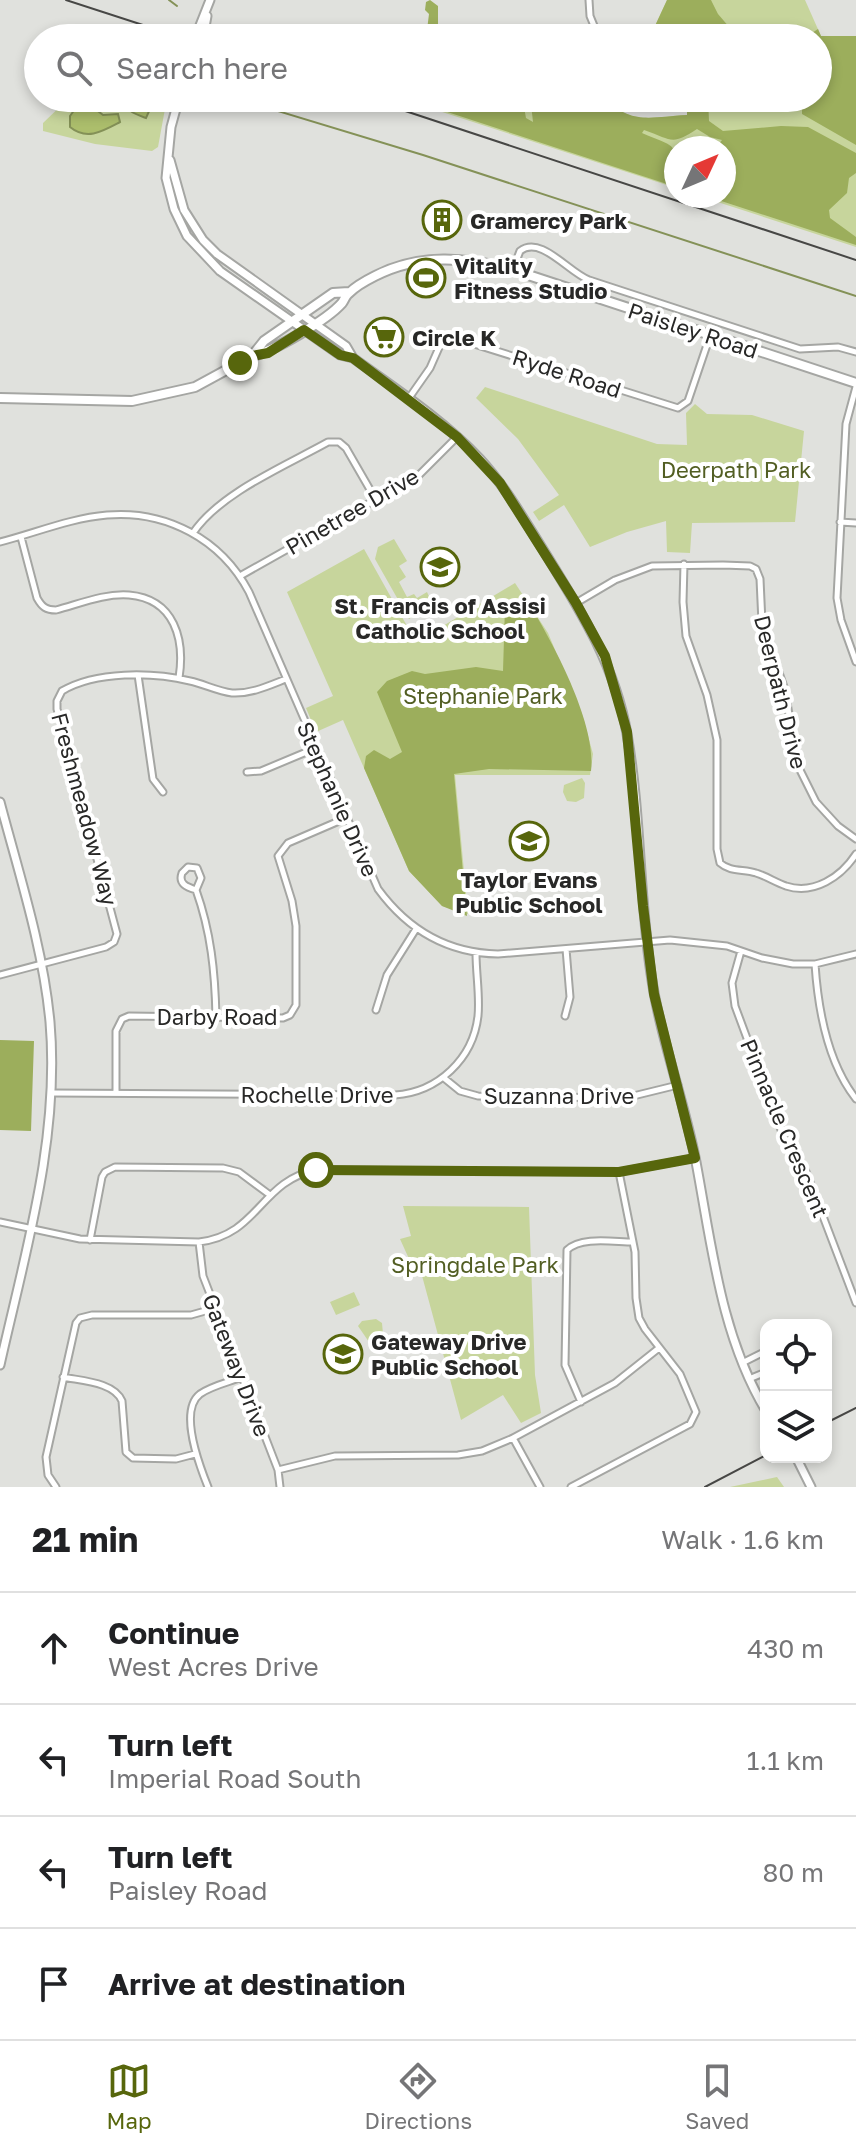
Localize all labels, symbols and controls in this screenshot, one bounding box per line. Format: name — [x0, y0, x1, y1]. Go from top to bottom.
search box — [24, 24, 832, 112]
icon: search — [52, 46, 96, 90]
text: Search here — [116, 50, 288, 86]
north arrow — [664, 136, 736, 208]
building icon: Gramercy Park — [421, 199, 463, 241]
place label: Gramercy Park — [470, 207, 627, 234]
place label: Vitality Fitness Studio — [454, 252, 608, 304]
sports icon: Vitality Fitness Studio — [405, 257, 447, 299]
street label: Paisley Road — [625, 296, 761, 364]
supermarket icon: Circle K — [363, 316, 405, 358]
place label: Circle K — [412, 324, 496, 351]
street label: Ryde Road — [509, 343, 625, 403]
route end — [222, 345, 258, 381]
park label: Deerpath Park — [661, 456, 811, 483]
street label: Pinetree Drive — [281, 462, 423, 560]
school or university icon: St. Francis of Assisi Catholic School — [419, 546, 461, 588]
place label: St. Francis of Assisi Catholic School — [334, 592, 546, 644]
street label: Deerpath Drive — [749, 612, 813, 772]
park label: Stephanie Park — [403, 682, 563, 709]
street label: Freshmeadow Way — [46, 710, 124, 908]
street label: Stephanie Drive — [292, 717, 384, 881]
school or university icon: Taylor Evans Public School — [508, 820, 550, 862]
place label: Taylor Evans Public School — [455, 866, 603, 918]
street label: Darby Road — [156, 1003, 278, 1030]
street label: Pinnacle Crescent — [735, 1035, 835, 1221]
street label: Rochelle Drive — [241, 1081, 393, 1108]
street label: Suzanna Drive — [484, 1082, 634, 1109]
route start — [298, 1152, 334, 1188]
park label: Springdale Park — [391, 1251, 559, 1278]
street label: Gateway Drive — [197, 1290, 277, 1440]
map controls — [760, 1319, 832, 1463]
button: locate — [760, 1319, 832, 1391]
place label: Gateway Drive Public School — [371, 1328, 527, 1380]
school or university icon: Gateway Drive Public School — [322, 1333, 364, 1375]
button: layers — [760, 1391, 832, 1463]
text: 21 min — [32, 1519, 138, 1559]
text: Walk · 1.6 km — [661, 1524, 824, 1555]
text: Continue — [108, 1615, 239, 1651]
icon: ahead — [32, 1626, 76, 1670]
text: 430 m — [747, 1633, 824, 1664]
text: West Acres Drive — [108, 1651, 319, 1682]
text: Turn left — [108, 1727, 233, 1763]
icon: left — [32, 1738, 76, 1782]
text: 1.1 km — [747, 1745, 824, 1776]
text: Imperial Road South — [108, 1763, 361, 1794]
text: Turn left — [108, 1839, 233, 1875]
icon: left — [32, 1850, 76, 1894]
text: 80 m — [763, 1857, 824, 1888]
text: Paisley Road — [108, 1875, 268, 1906]
icon: arrive — [32, 1962, 76, 2006]
text: Arrive at destination — [108, 1966, 405, 2002]
tab: Map — [107, 2059, 151, 2134]
tab: Directions — [365, 2059, 472, 2134]
tab: Saved — [685, 2059, 749, 2134]

